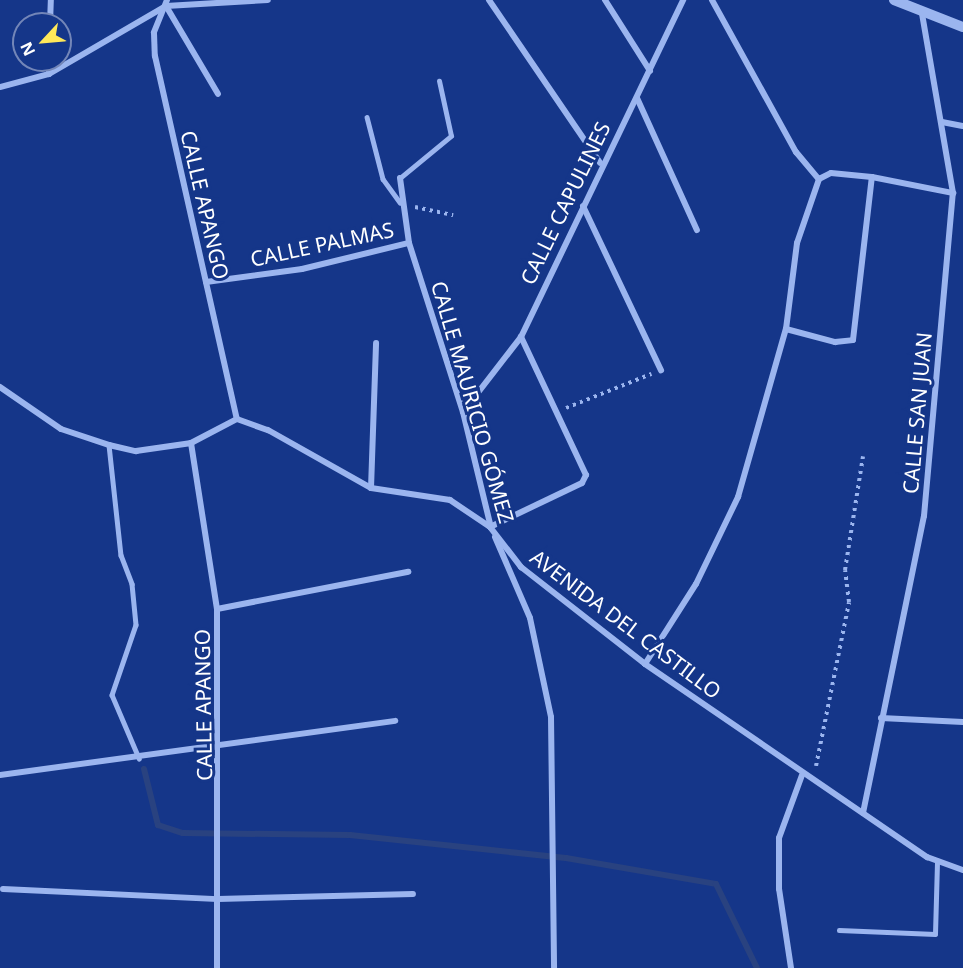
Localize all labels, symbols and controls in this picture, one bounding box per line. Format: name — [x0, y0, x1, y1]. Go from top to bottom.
north arrow — [12, 12, 72, 72]
text: N — [15, 38, 40, 60]
street label: CALLE CAPULINES — [515, 118, 615, 288]
street label: CALLE APANGO — [176, 128, 234, 282]
street label: CALLE PALMAS — [248, 217, 396, 271]
street label: CALLE MAURICIO GÓMEZ — [426, 278, 520, 526]
street label: CALLE SAN JUAN — [897, 331, 937, 495]
street label: AVENIDA DEL CASTILLO — [526, 544, 726, 704]
street label: CALLE APANGO — [189, 629, 217, 781]

